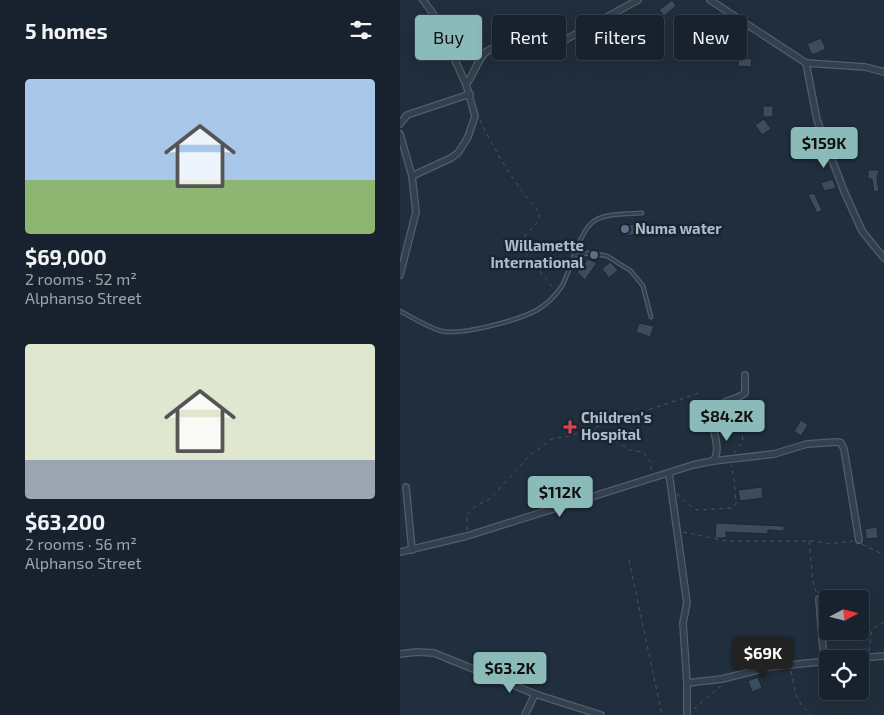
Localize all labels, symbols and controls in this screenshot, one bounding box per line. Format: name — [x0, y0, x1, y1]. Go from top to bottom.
chip: Buy — [415, 15, 482, 60]
chip: Rent — [492, 15, 566, 60]
chip: Filters — [576, 15, 664, 60]
chip: New — [674, 15, 747, 60]
icon: filters — [347, 16, 375, 44]
text: 5 homes — [25, 18, 108, 43]
icon: home — [155, 111, 245, 201]
pin: $159K — [789, 126, 859, 169]
text: $159K — [802, 133, 846, 152]
place label: Numa water — [635, 219, 722, 237]
marker: Numa water — [619, 223, 631, 235]
place label: Willamette International — [490, 236, 584, 271]
text: $69,000 — [25, 244, 107, 269]
marker: Willamette International — [588, 249, 600, 261]
text: 2 rooms · 52 m² — [25, 269, 137, 288]
text: Alphanso Street — [25, 288, 142, 307]
icon: home — [155, 376, 245, 466]
pin: $84.2K — [686, 400, 768, 442]
text: $84.2K — [701, 406, 753, 425]
place label: Children's Hospital — [581, 408, 652, 443]
marker: Children's Hospital — [563, 420, 577, 434]
pin: $112K — [525, 476, 595, 518]
text: $112K — [539, 482, 581, 501]
text: $63,200 — [25, 509, 105, 534]
text: 2 rooms · 56 m² — [25, 534, 137, 553]
text: Alphanso Street — [25, 553, 142, 572]
north arrow — [819, 590, 869, 640]
map controls — [819, 590, 869, 700]
pin: $69K — [733, 636, 793, 679]
text: $69K — [744, 643, 782, 662]
button: locate — [819, 650, 869, 700]
pin: $63.2K — [469, 652, 551, 694]
text: $63.2K — [484, 658, 536, 677]

